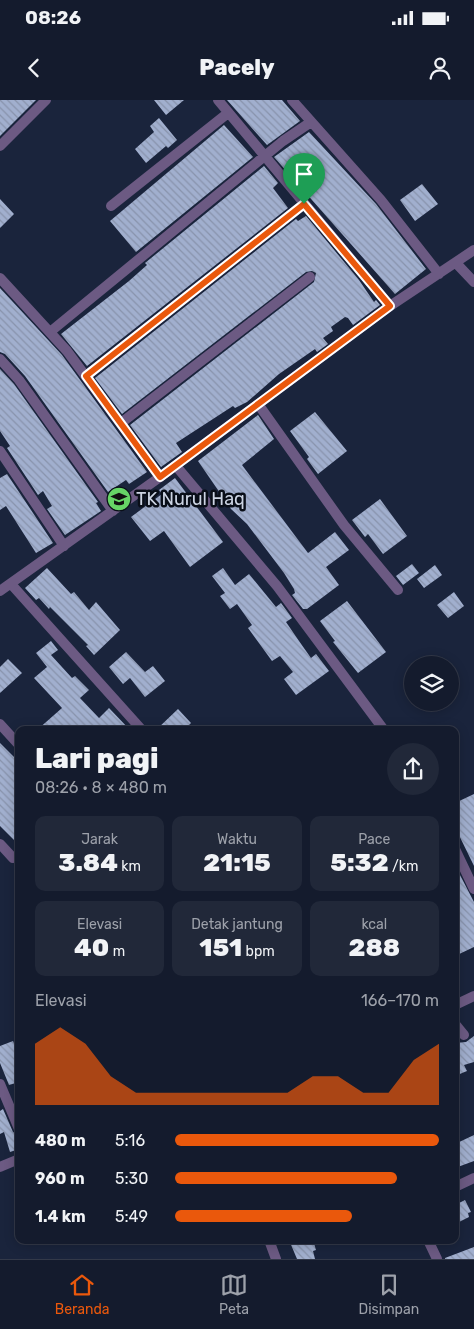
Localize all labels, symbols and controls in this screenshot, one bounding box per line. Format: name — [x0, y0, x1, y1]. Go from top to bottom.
text: 08:26 — [25, 6, 81, 29]
icon: back — [20, 54, 48, 82]
text: Pacely — [199, 54, 275, 81]
icon: person — [426, 54, 454, 82]
pin — [283, 153, 325, 204]
icon: arrive — [290, 160, 318, 188]
school or university icon: TK Nurul Haq — [106, 486, 132, 512]
place label: TK Nurul Haq — [136, 488, 245, 510]
map controls — [404, 656, 459, 711]
button: layers — [404, 656, 459, 711]
text: Lari pagi — [35, 742, 159, 775]
button: share — [387, 743, 439, 795]
text: 08:26 · 8 × 480 m — [35, 778, 167, 797]
text: Jarak — [81, 831, 118, 848]
text: Waktu — [217, 831, 257, 848]
text: Pace — [358, 831, 390, 848]
text: 3.84 — [58, 848, 118, 877]
text: 21:15 — [203, 848, 271, 877]
text: 5:32 — [330, 848, 389, 877]
text: km — [118, 858, 141, 875]
text: /km — [389, 858, 418, 875]
text: Elevasi — [77, 916, 122, 933]
text: Detak jantung — [191, 916, 283, 933]
text: kcal — [361, 916, 387, 933]
text: 40 — [74, 933, 109, 962]
text: 151 — [199, 933, 242, 962]
text: 288 — [349, 933, 400, 962]
text: m — [109, 943, 125, 960]
text: bpm — [242, 943, 275, 960]
text: Elevasi — [35, 991, 87, 1010]
text: 166–170 m — [361, 991, 439, 1010]
text: 480 m — [35, 1131, 86, 1150]
text: 5:16 — [115, 1131, 145, 1150]
text: 960 m — [35, 1169, 85, 1188]
text: 5:30 — [115, 1169, 148, 1188]
text: 1.4 km — [35, 1207, 86, 1226]
text: 5:49 — [115, 1207, 148, 1226]
tab: Beranda — [55, 1271, 109, 1318]
tab: Peta — [219, 1271, 249, 1318]
tab: Disimpan — [359, 1271, 419, 1318]

